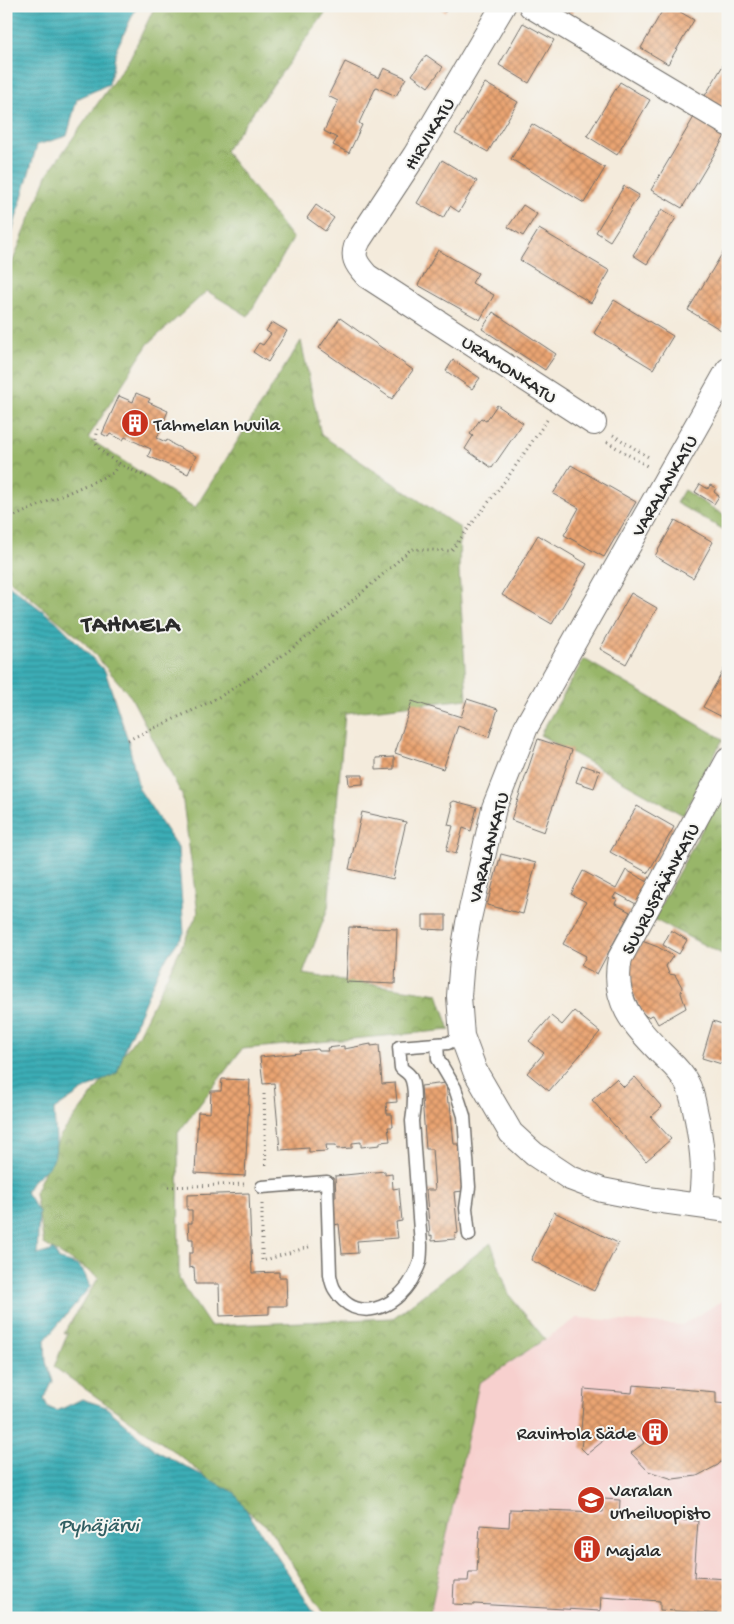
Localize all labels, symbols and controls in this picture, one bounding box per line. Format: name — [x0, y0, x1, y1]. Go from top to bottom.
street label: HIRVIKATU — [400, 94, 462, 175]
street label: URAMONKATU — [456, 332, 560, 410]
building icon: Tahmelan huvila — [120, 408, 150, 438]
place label: Tahmelan huvila — [153, 415, 281, 438]
street label: VARALANKATU — [627, 432, 704, 542]
district label: TAHMELA — [80, 612, 181, 641]
street label: VARALANKATU — [464, 790, 516, 907]
street label: SUURUSPÄÄNKATU — [618, 820, 706, 959]
building icon: Ravintola Säde — [640, 1417, 670, 1447]
place label: Ravintola Säde — [517, 1424, 636, 1447]
place label: Varalan urheiluopisto — [609, 1481, 711, 1526]
school or university icon: Varalan urheiluopisto — [576, 1485, 606, 1515]
water label: Pyhäjärvi — [59, 1516, 142, 1539]
building icon: Majala — [572, 1534, 602, 1564]
place label: Majala — [606, 1541, 662, 1564]

